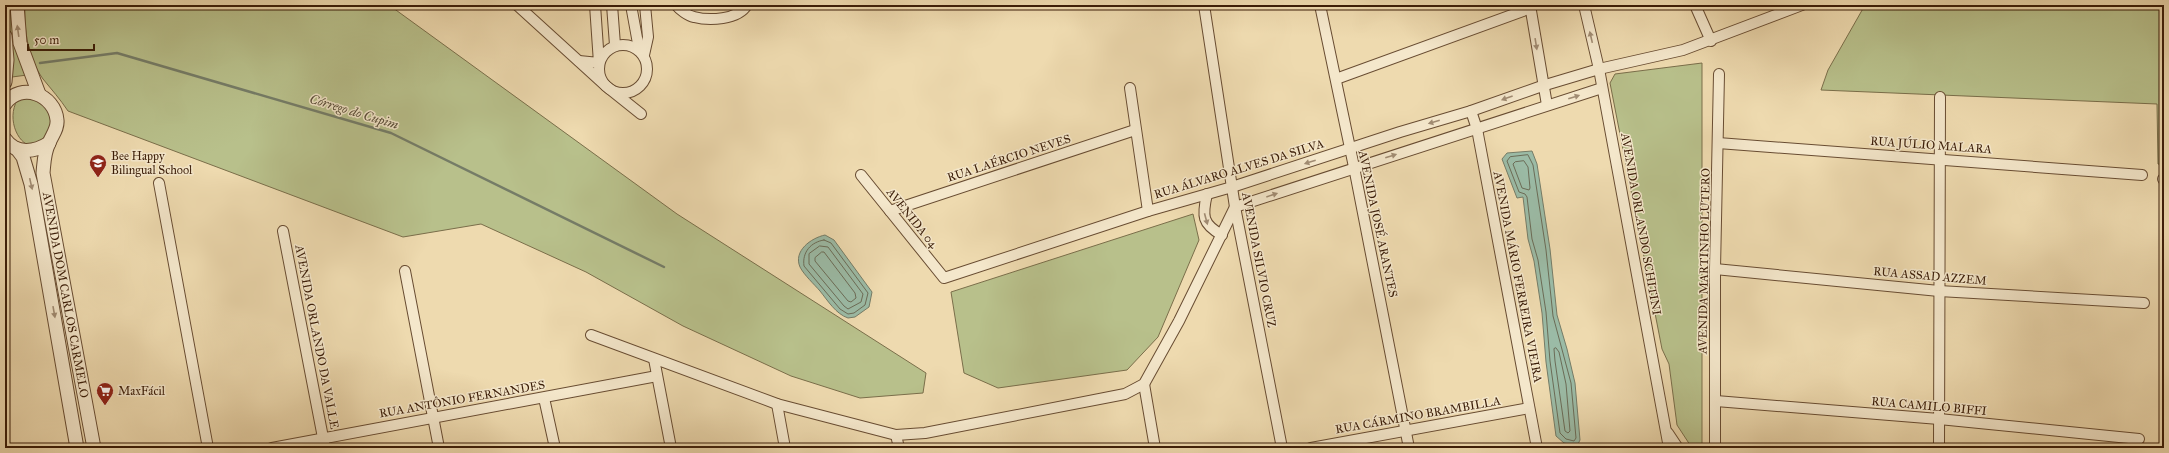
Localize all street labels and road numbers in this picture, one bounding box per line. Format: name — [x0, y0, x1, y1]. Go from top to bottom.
street label: RUA LAÉRCIO NEVES — [945, 129, 1073, 185]
street label: AVENIDA ORLANDO SCHITINI — [1618, 131, 1664, 316]
street label: RUA JÚLIO MALARA — [1870, 132, 1992, 157]
street label: RUA ÁLVARO ALVES DA SILVA — [1152, 135, 1326, 202]
street label: AVENIDA JOSÉ ARANTES — [1354, 148, 1402, 299]
street label: AVENIDA MARTINHO LUTERO — [1695, 168, 1713, 355]
street label: AVENIDA MÁRIO FERREIRA VIEIRA — [1490, 169, 1546, 384]
street label: AVENIDA 04 — [883, 184, 941, 251]
street label: AVENIDA DOM CARLOS CARMELO — [40, 190, 92, 399]
street label: AVENIDA SILVIO CRUZ — [1239, 190, 1279, 329]
street label: AVENIDA ORLANDO DA VALLE — [292, 243, 342, 431]
street label: RUA ASSAD AZZEM — [1873, 264, 1987, 288]
street label: RUA ANTÔNIO FERNANDES — [378, 377, 546, 420]
street label: RUA CÁRMINO BRAMBILLA — [1334, 393, 1502, 436]
street label: RUA CAMILO BIFFI — [1871, 394, 1987, 418]

